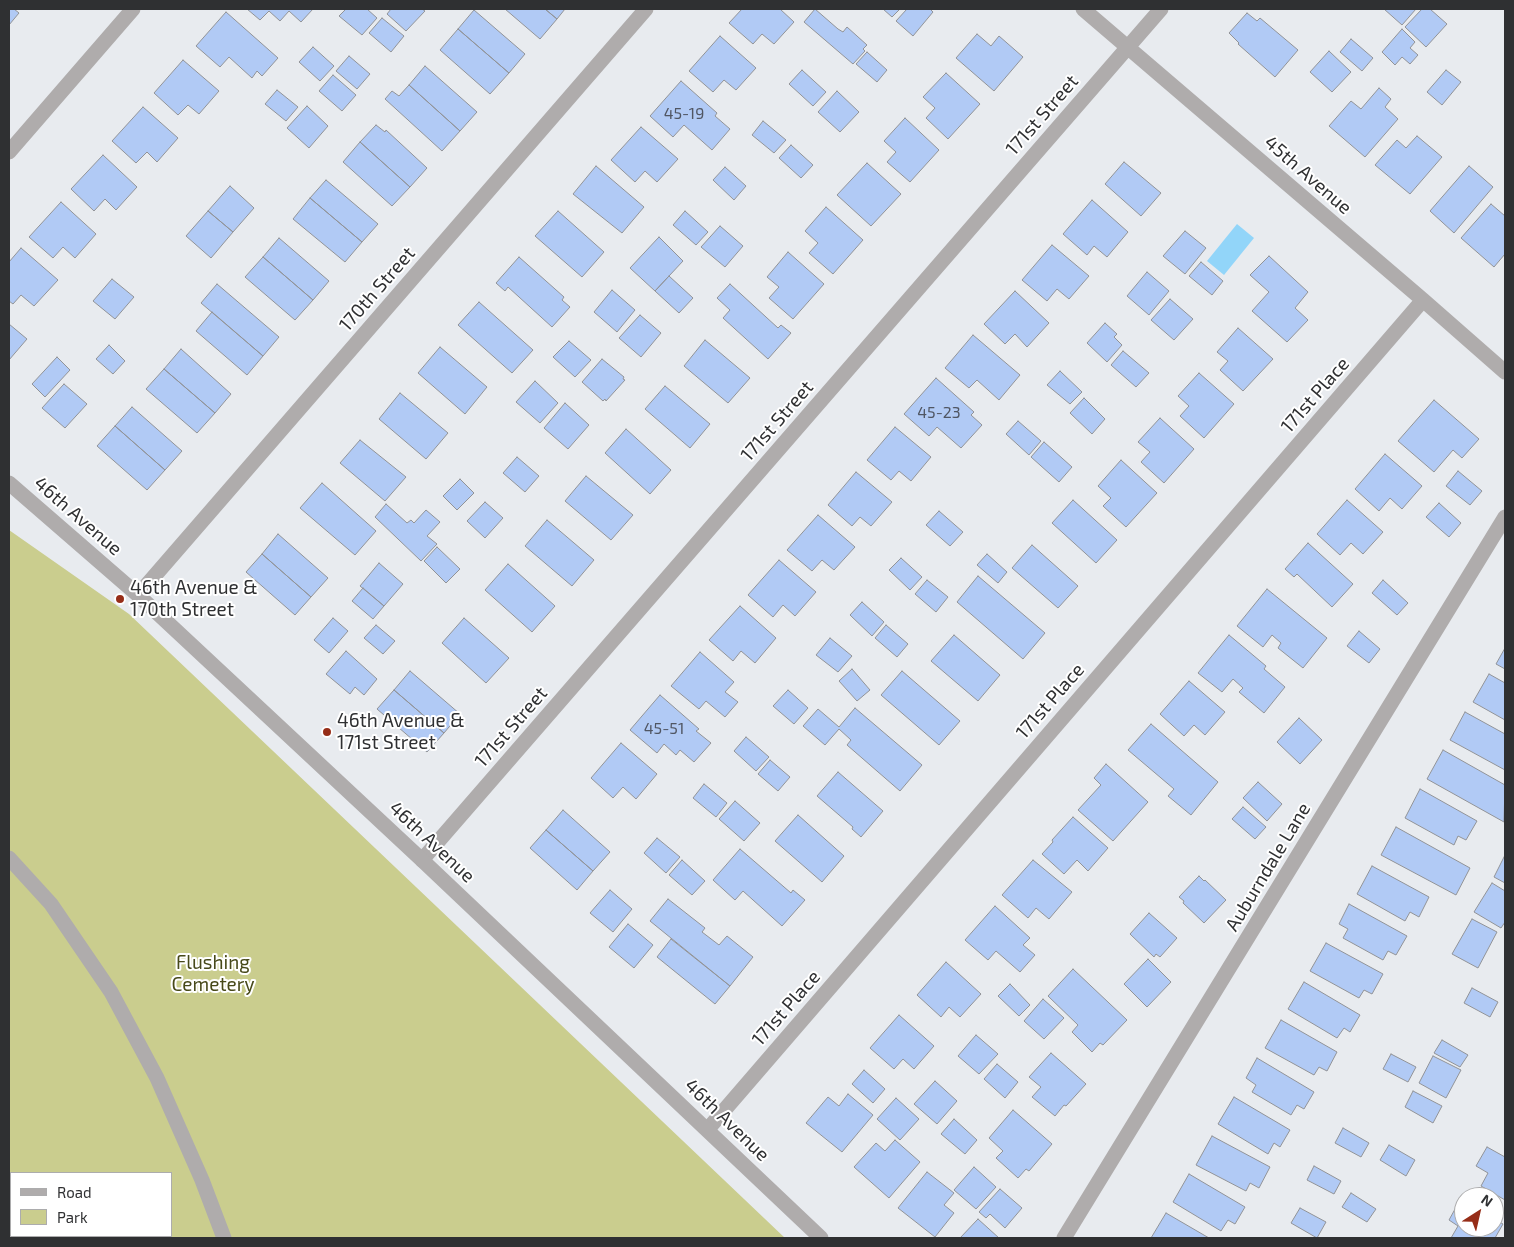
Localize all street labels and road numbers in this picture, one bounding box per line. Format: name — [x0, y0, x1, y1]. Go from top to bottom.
street label: 171st Street — [1001, 70, 1083, 160]
street label: 45th Avenue — [1260, 131, 1356, 219]
street label: 170th Street — [334, 242, 420, 336]
street label: 171st Place — [1276, 353, 1354, 437]
street label: 171st Street — [736, 376, 818, 466]
street label: 46th Avenue — [29, 472, 127, 560]
street label: 171st Place — [1011, 659, 1089, 743]
street label: 171st Street — [470, 682, 552, 772]
street label: 46th Avenue — [384, 797, 480, 887]
street label: Auburndale Lane — [1221, 799, 1315, 935]
street label: 171st Place — [747, 966, 825, 1050]
street label: 46th Avenue — [680, 1074, 774, 1166]

